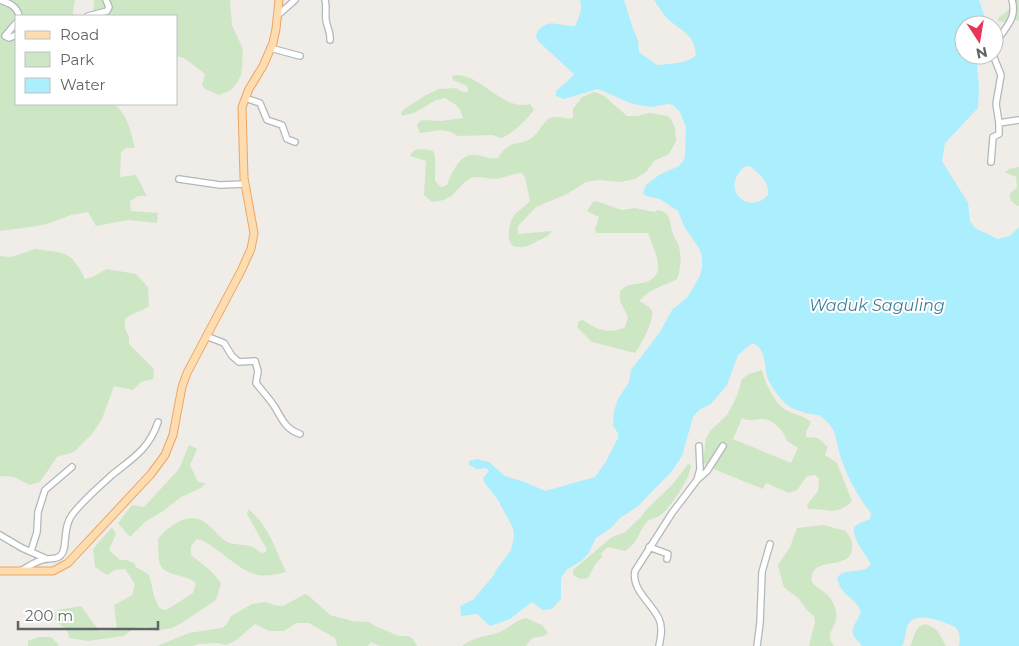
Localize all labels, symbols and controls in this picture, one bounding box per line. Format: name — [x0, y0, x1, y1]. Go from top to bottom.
legend — [15, 15, 178, 105]
north arrow — [954, 15, 1004, 65]
text: Road — [60, 25, 99, 44]
text: N — [974, 43, 989, 63]
text: Park — [60, 50, 94, 69]
text: Water — [60, 75, 106, 94]
water label: Waduk Saguling — [809, 296, 945, 315]
scale bar — [18, 598, 158, 630]
text: 200 m — [25, 606, 73, 625]

